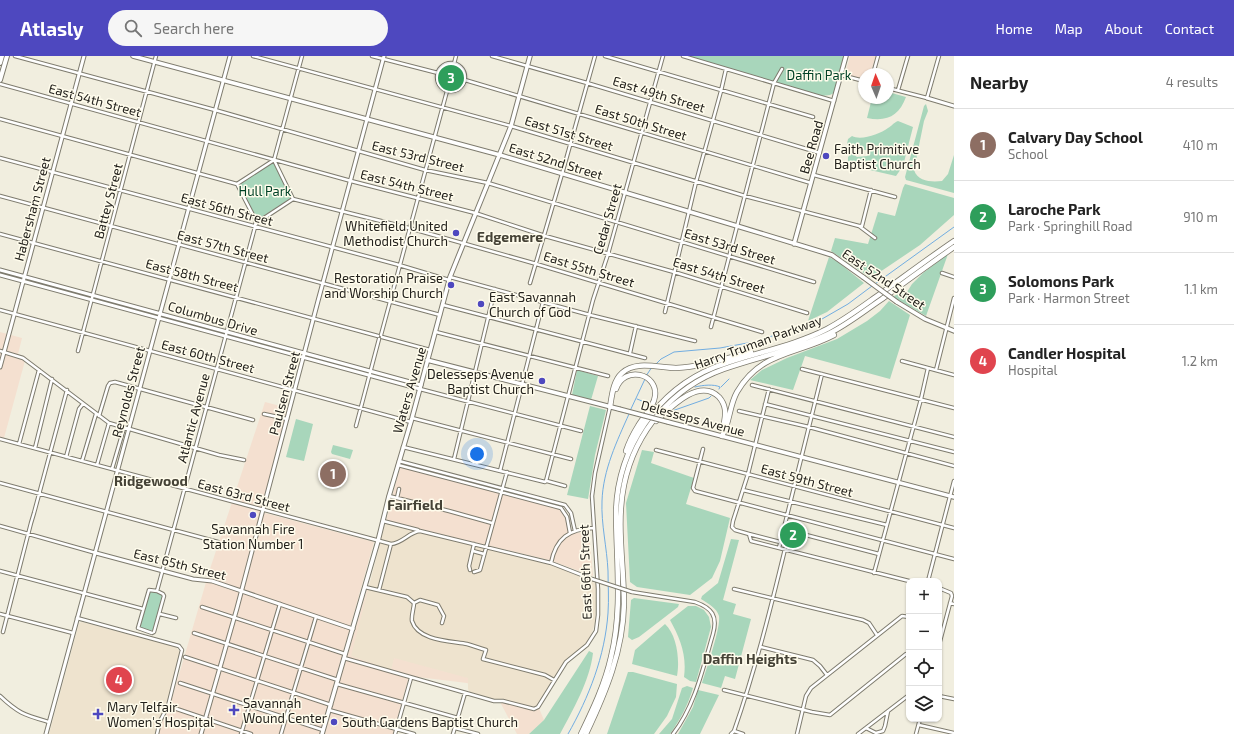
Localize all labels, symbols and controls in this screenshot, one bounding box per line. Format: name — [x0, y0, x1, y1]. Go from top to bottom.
search box — [108, 10, 388, 46]
text: Atlasly — [20, 17, 84, 40]
icon: search — [122, 17, 144, 39]
text: Search here — [154, 19, 234, 37]
text: Home — [996, 20, 1033, 37]
text: Map — [1055, 20, 1083, 37]
text: About — [1105, 20, 1143, 37]
text: Contact — [1165, 20, 1214, 37]
pin: 3 — [438, 63, 464, 93]
park label: Daffin Park — [787, 67, 852, 83]
north arrow — [858, 68, 894, 104]
street label: East 49th Street — [611, 72, 707, 116]
text: Nearby — [970, 72, 1028, 92]
text: 4 results — [1166, 74, 1218, 90]
street label: East 54th Street — [47, 80, 143, 120]
street label: East 50th Street — [593, 100, 689, 144]
street label: East 51st Street — [523, 112, 615, 154]
street label: Bee Road — [796, 118, 826, 176]
text: Calvary Day School — [1008, 128, 1143, 146]
street label: East 53rd Street — [370, 137, 466, 175]
text: 1 — [980, 137, 986, 153]
text: 410 m — [1183, 137, 1218, 153]
street label: East 52nd Street — [507, 139, 605, 183]
place label: Faith Primitive Baptist Church — [834, 141, 921, 172]
text: School — [1008, 146, 1048, 162]
marker: Faith Primitive Baptist Church — [821, 151, 831, 161]
street label: Habersham Street — [10, 155, 54, 263]
street label: Battey Street — [90, 161, 126, 241]
street label: East 54th Street — [359, 166, 455, 204]
street label: Cedar Street — [589, 182, 625, 256]
park label: Hull Park — [239, 183, 292, 199]
street label: East 56th Street — [179, 189, 275, 229]
text: Laroche Park — [1008, 200, 1101, 218]
text: 2 — [979, 209, 987, 225]
text: 910 m — [1183, 209, 1218, 225]
place label: Whitefield United Methodist Church — [343, 218, 448, 249]
text: Park · Springhill Road — [1008, 218, 1132, 234]
street label: East 53rd Street — [682, 225, 778, 267]
street label: East 57th Street — [176, 226, 271, 266]
marker: Whitefield United Methodist Church — [451, 228, 461, 238]
district label: Edgemere — [477, 228, 543, 245]
street label: East 52nd Street — [839, 245, 929, 313]
street label: East 55th Street — [542, 248, 636, 290]
street label: East 54th Street — [671, 253, 767, 297]
street label: East 58th Street — [144, 255, 240, 295]
place label: Restoration Praise and Worship Church — [324, 270, 443, 301]
text: Solomons Park — [1008, 272, 1114, 290]
marker: Restoration Praise and Worship Church — [446, 280, 456, 290]
text: 3 — [979, 281, 987, 297]
text: 1.1 km — [1184, 281, 1218, 297]
place label: East Savannah Church of God — [489, 289, 576, 320]
text: Park · Harmon Street — [1008, 290, 1130, 306]
street label: Columbus Drive — [166, 298, 260, 338]
marker: East Savannah Church of God — [476, 299, 486, 309]
street label: Harry Truman Parkway — [692, 311, 824, 373]
street label: East 60th Street — [160, 336, 256, 376]
text: Candler Hospital — [1008, 344, 1126, 362]
street label: Reynolds Street — [108, 345, 148, 439]
street label: Waters Avenue — [389, 345, 429, 435]
street label: Paulsen Street — [265, 349, 303, 437]
text: 4 — [979, 353, 987, 369]
text: 1.2 km — [1182, 353, 1218, 369]
text: Hospital — [1008, 362, 1057, 378]
place label: Delesseps Avenue Baptist Church — [427, 366, 534, 397]
street label: Atlantic Avenue — [173, 371, 213, 465]
marker: Delesseps Avenue Baptist Church — [537, 376, 547, 386]
street label: Delesseps Avenue — [639, 396, 747, 440]
your location — [467, 444, 487, 464]
pin: 1 — [320, 459, 346, 489]
street label: East 59th Street — [759, 460, 855, 500]
district label: Ridgewood — [114, 472, 188, 489]
street label: East 63rd Street — [196, 475, 292, 515]
district label: Fairfield — [387, 496, 443, 513]
marker: Savannah Fire Station Number 1 — [248, 510, 258, 520]
pin: 2 — [780, 520, 806, 550]
place label: Savannah Fire Station Number 1 — [203, 521, 303, 552]
street label: East 66th Street — [575, 524, 595, 620]
street label: East 65th Street — [132, 545, 228, 583]
map controls — [906, 578, 942, 722]
button: + — [906, 578, 942, 614]
button: − — [906, 614, 942, 650]
district label: Daffin Heights — [703, 650, 797, 667]
button: locate — [906, 650, 942, 686]
pin: 4 — [106, 665, 132, 695]
button: layers — [906, 686, 942, 722]
place label: Savannah Wound Center — [243, 695, 327, 726]
place label: Mary Telfair Women's Hospital — [107, 699, 214, 730]
marker: Savannah Wound Center — [228, 704, 240, 716]
marker: Mary Telfair Women's Hospital — [92, 708, 104, 720]
place label: South Gardens Baptist Church — [342, 714, 518, 730]
marker: South Gardens Baptist Church — [329, 717, 339, 727]

